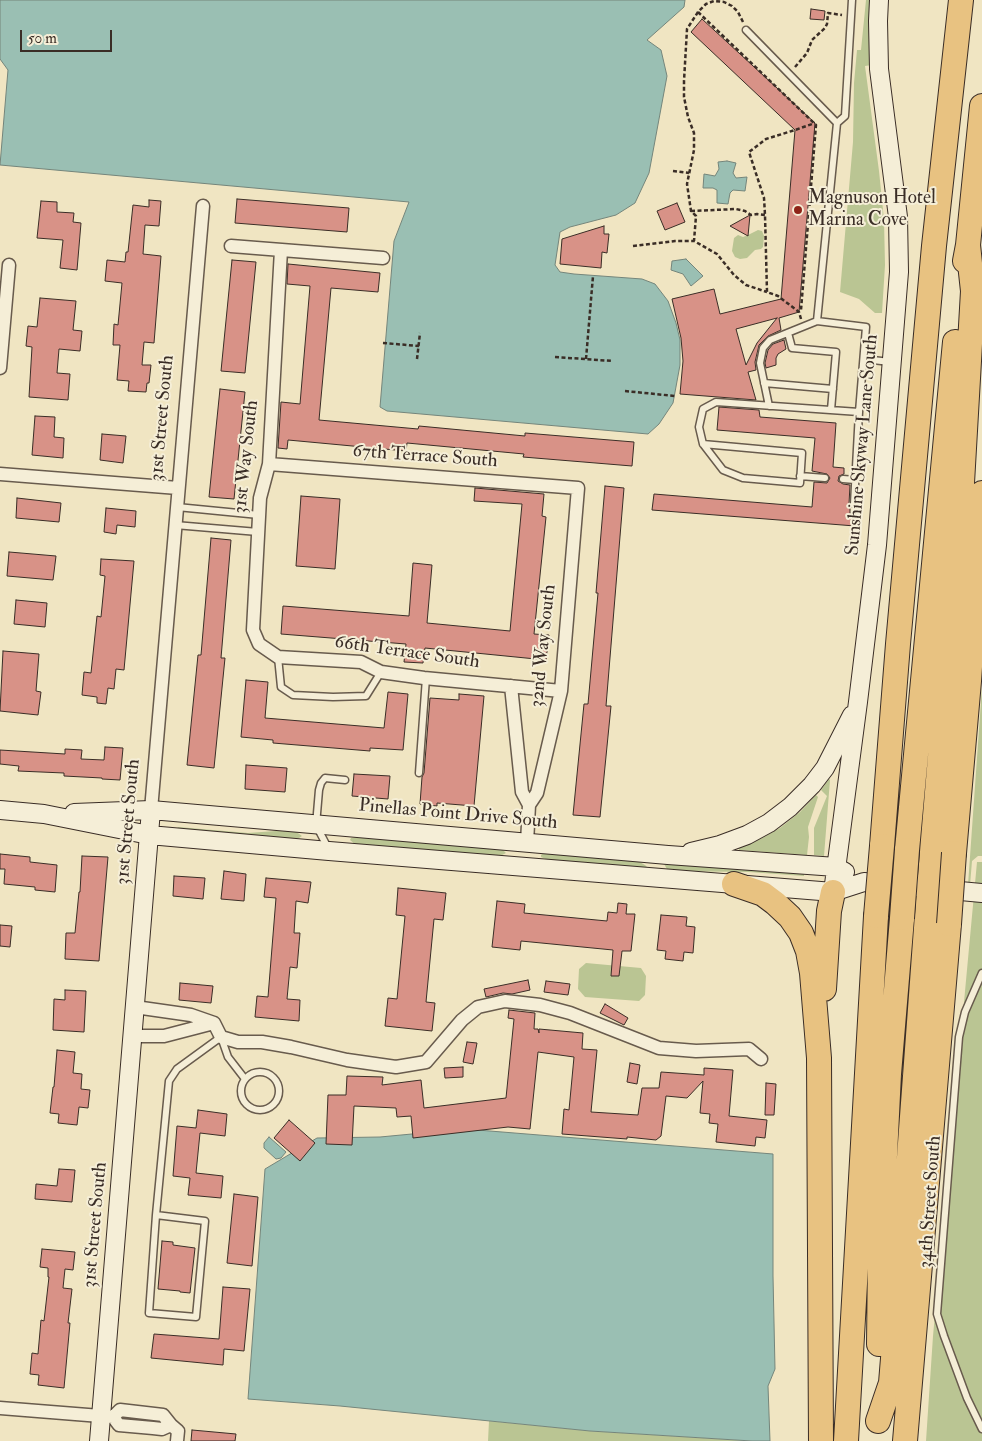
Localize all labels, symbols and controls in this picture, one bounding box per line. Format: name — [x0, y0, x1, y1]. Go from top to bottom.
scale bar — [22, 20, 115, 52]
text: 50 m — [28, 29, 57, 48]
place label: Magnuson Hotel Marina Cove — [808, 188, 936, 232]
marker: Magnuson Hotel Marina Cove — [792, 204, 804, 216]
street label: Sunshine Skyway Lane South — [842, 333, 884, 557]
street label: 31st Street South — [146, 354, 180, 482]
street label: 31st Way South — [230, 399, 264, 515]
street label: 67th Terrace South — [352, 441, 498, 473]
street label: 32nd Way South — [526, 584, 562, 708]
street label: 66th Terrace South — [333, 632, 481, 674]
street label: 31st Street South — [112, 758, 146, 886]
street label: Pinellas Point Drive South — [358, 795, 558, 835]
street label: 34th Street South — [915, 1135, 947, 1269]
street label: 31st Street South — [79, 1161, 113, 1289]

